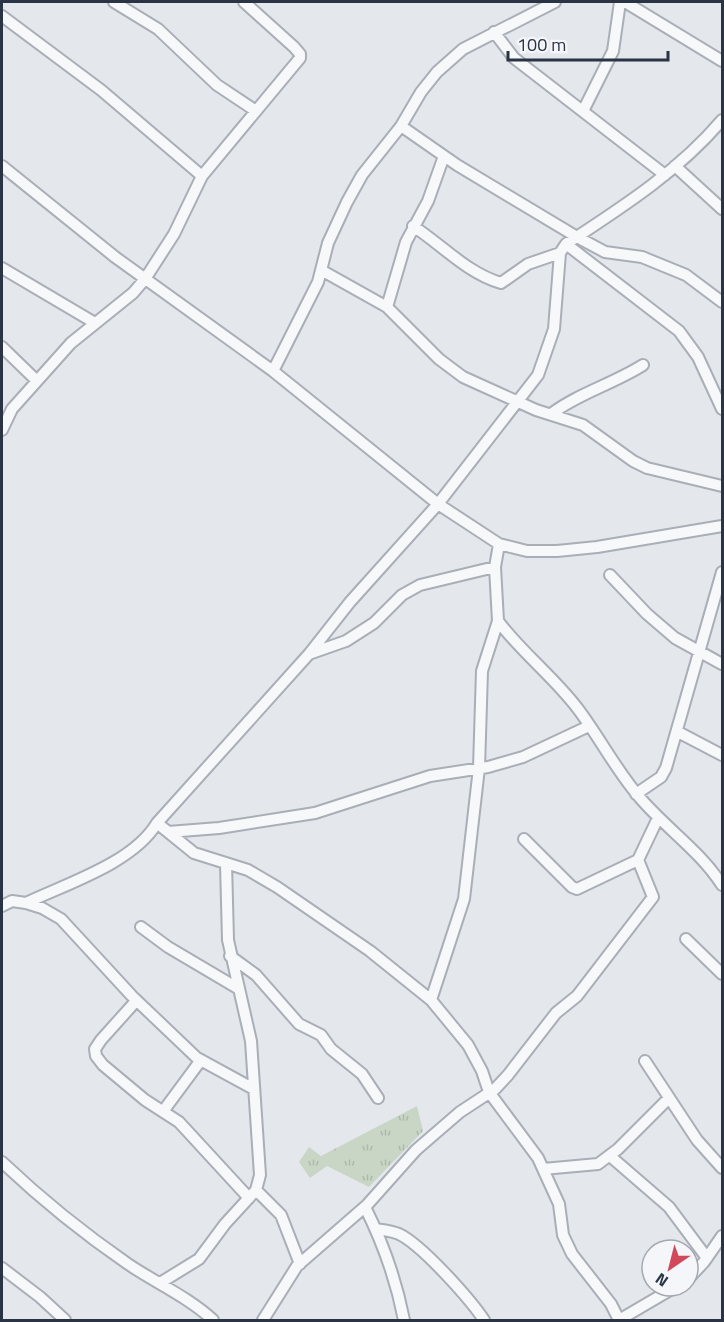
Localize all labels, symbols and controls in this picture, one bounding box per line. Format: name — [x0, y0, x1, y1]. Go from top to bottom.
scale bar — [508, 24, 668, 62]
text: 100 m — [517, 31, 566, 58]
north arrow — [640, 1238, 700, 1298]
text: N — [650, 1267, 673, 1293]

